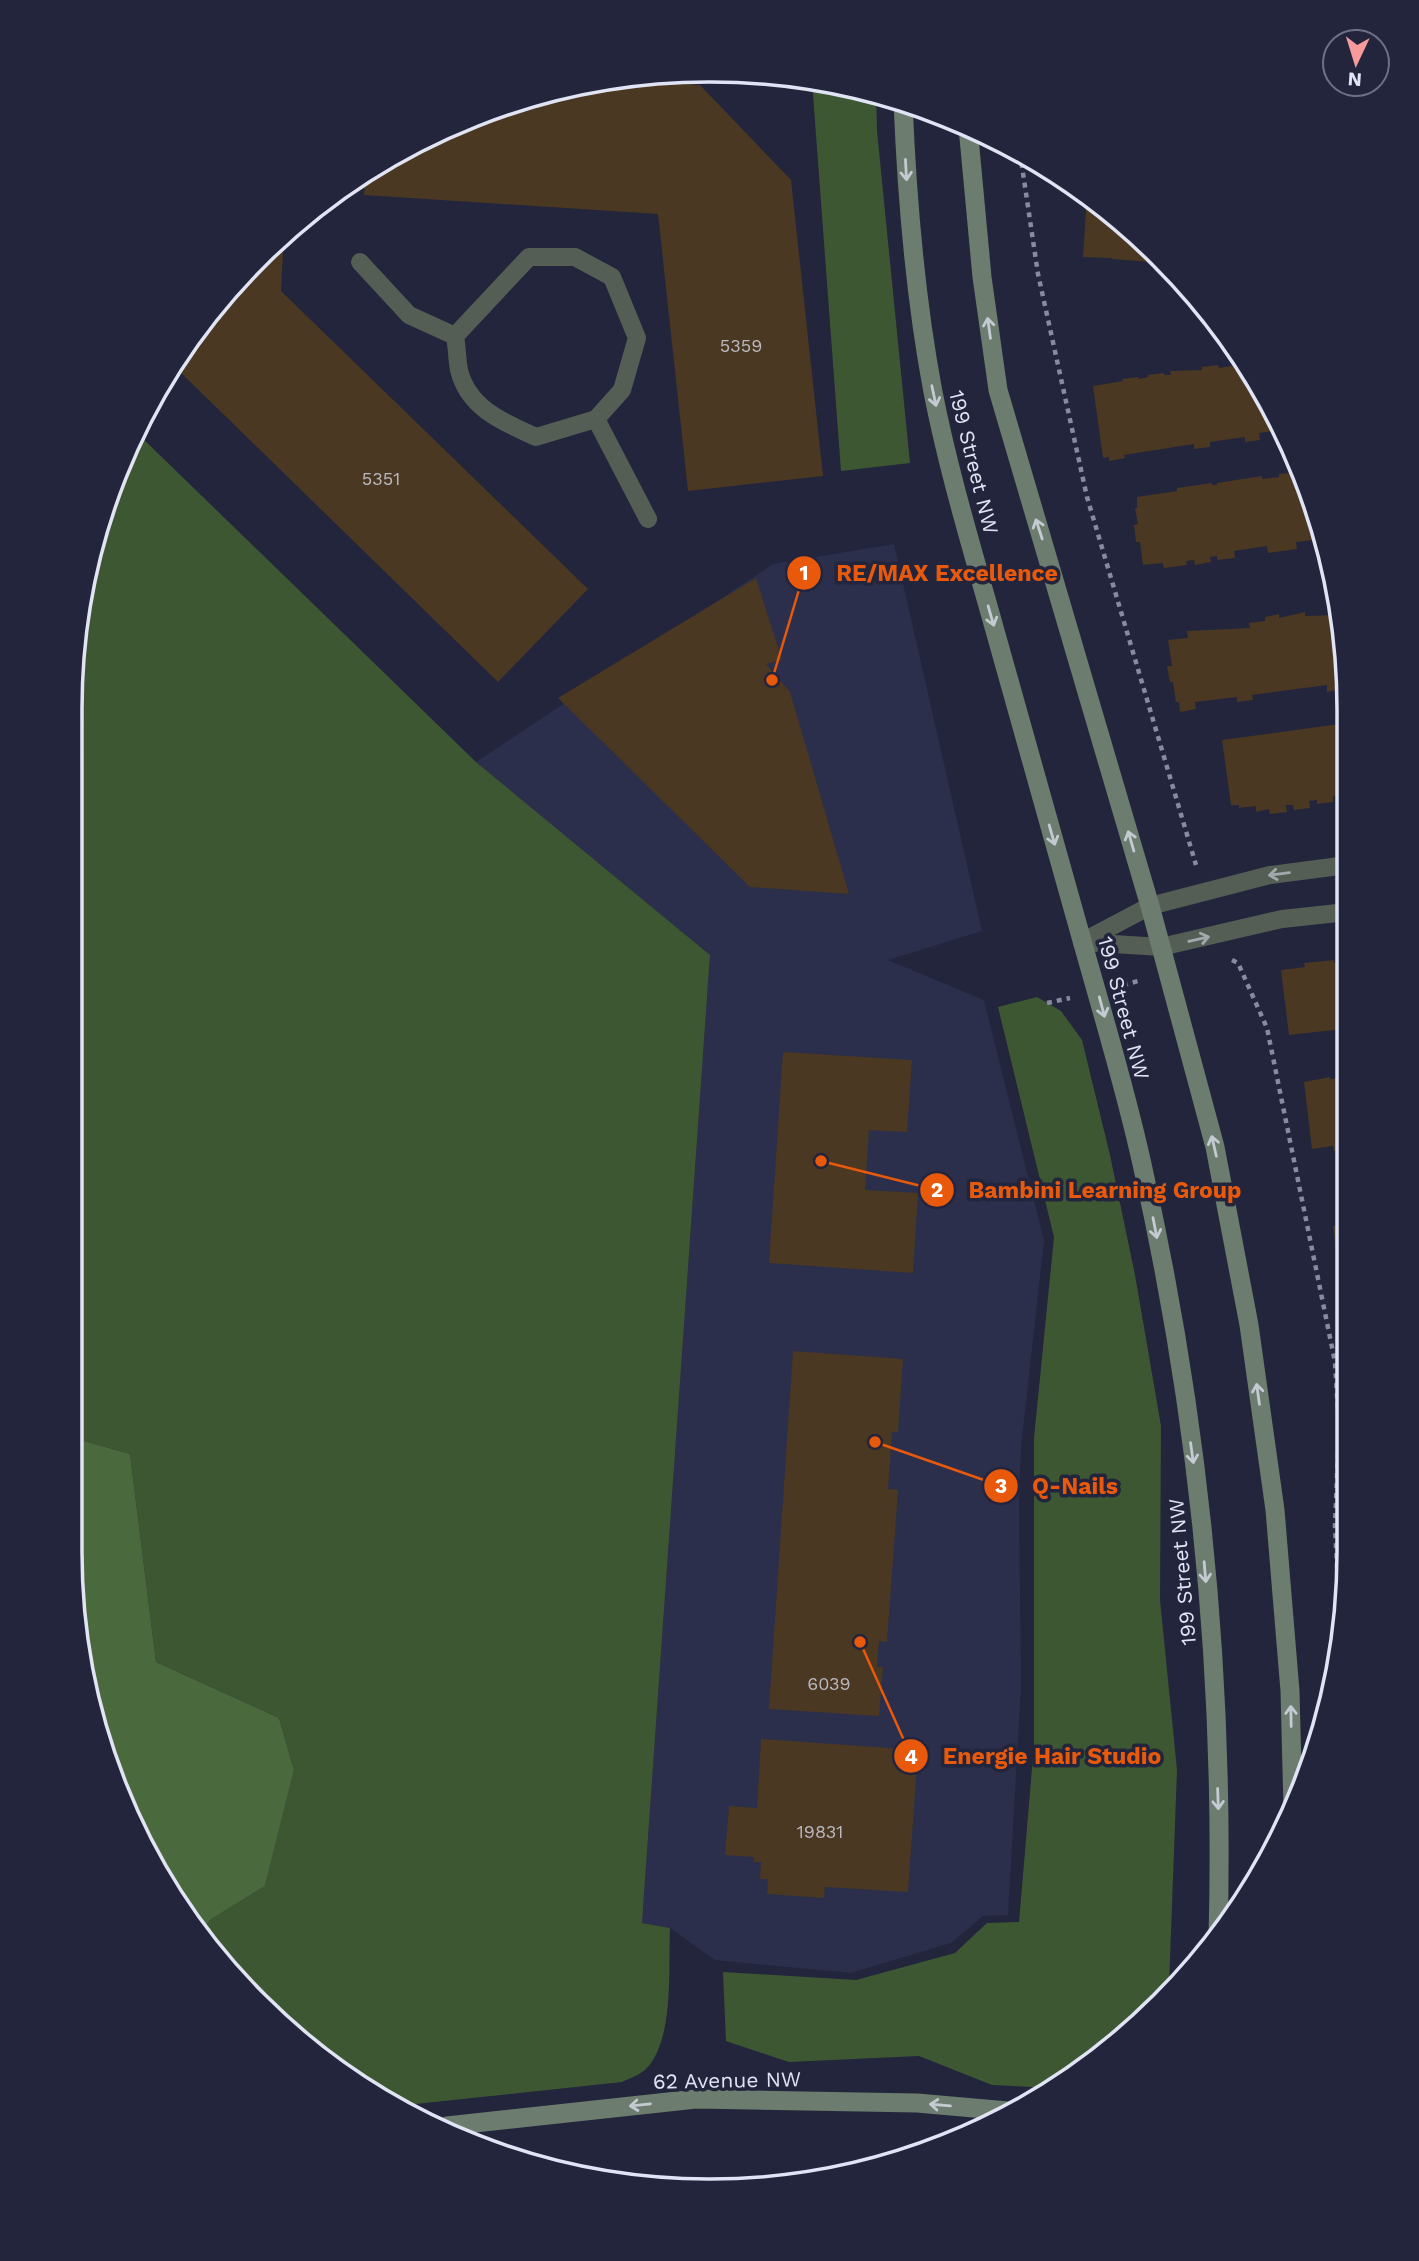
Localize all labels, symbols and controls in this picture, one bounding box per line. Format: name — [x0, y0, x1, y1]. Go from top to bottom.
north arrow — [1321, 28, 1391, 98]
text: N — [1347, 67, 1363, 91]
one-way arrow — [899, 159, 912, 182]
one-way arrow — [982, 317, 995, 340]
house number: 5359 — [720, 335, 762, 356]
one-way arrow — [928, 384, 942, 407]
street label: 199 Street NW — [944, 388, 1004, 536]
house number: 5351 — [362, 468, 400, 489]
one-way arrow — [1032, 518, 1044, 540]
callout: RE/MAX Excellence — [787, 551, 1072, 595]
text: 1 — [799, 560, 809, 585]
text: RE/MAX Excellence — [836, 560, 1058, 587]
one-way arrow — [985, 604, 998, 627]
one-way arrow — [1047, 824, 1060, 846]
one-way arrow — [1123, 830, 1136, 852]
one-way arrow — [1268, 868, 1291, 881]
one-way arrow — [1187, 932, 1209, 945]
street label: 199 Street NW — [1093, 934, 1155, 1082]
one-way arrow — [1096, 996, 1109, 1018]
one-way arrow — [1207, 1135, 1220, 1158]
callout: Bambini Learning Group — [920, 1168, 1256, 1212]
text: 2 — [931, 1177, 943, 1202]
text: Bambini Learning Group — [968, 1177, 1242, 1204]
one-way arrow — [1149, 1217, 1162, 1239]
one-way arrow — [1252, 1383, 1265, 1406]
one-way arrow — [1186, 1441, 1199, 1464]
callout: Q-Nails — [984, 1464, 1132, 1508]
text: 3 — [995, 1473, 1007, 1498]
text: Q-Nails — [1032, 1473, 1118, 1500]
street label: 199 Street NW — [1163, 1498, 1201, 1646]
one-way arrow — [1199, 1560, 1212, 1583]
house number: 6039 — [807, 1673, 851, 1694]
one-way arrow — [1284, 1705, 1298, 1728]
callout: Energie Hair Studio — [894, 1734, 1175, 1778]
text: Energie Hair Studio — [943, 1743, 1161, 1770]
text: 4 — [904, 1744, 918, 1769]
one-way arrow — [1212, 1787, 1225, 1810]
house number: 19831 — [797, 1821, 843, 1842]
street label: 62 Avenue NW — [653, 2066, 801, 2094]
one-way arrow — [929, 2098, 952, 2111]
one-way arrow — [629, 2099, 651, 2112]

